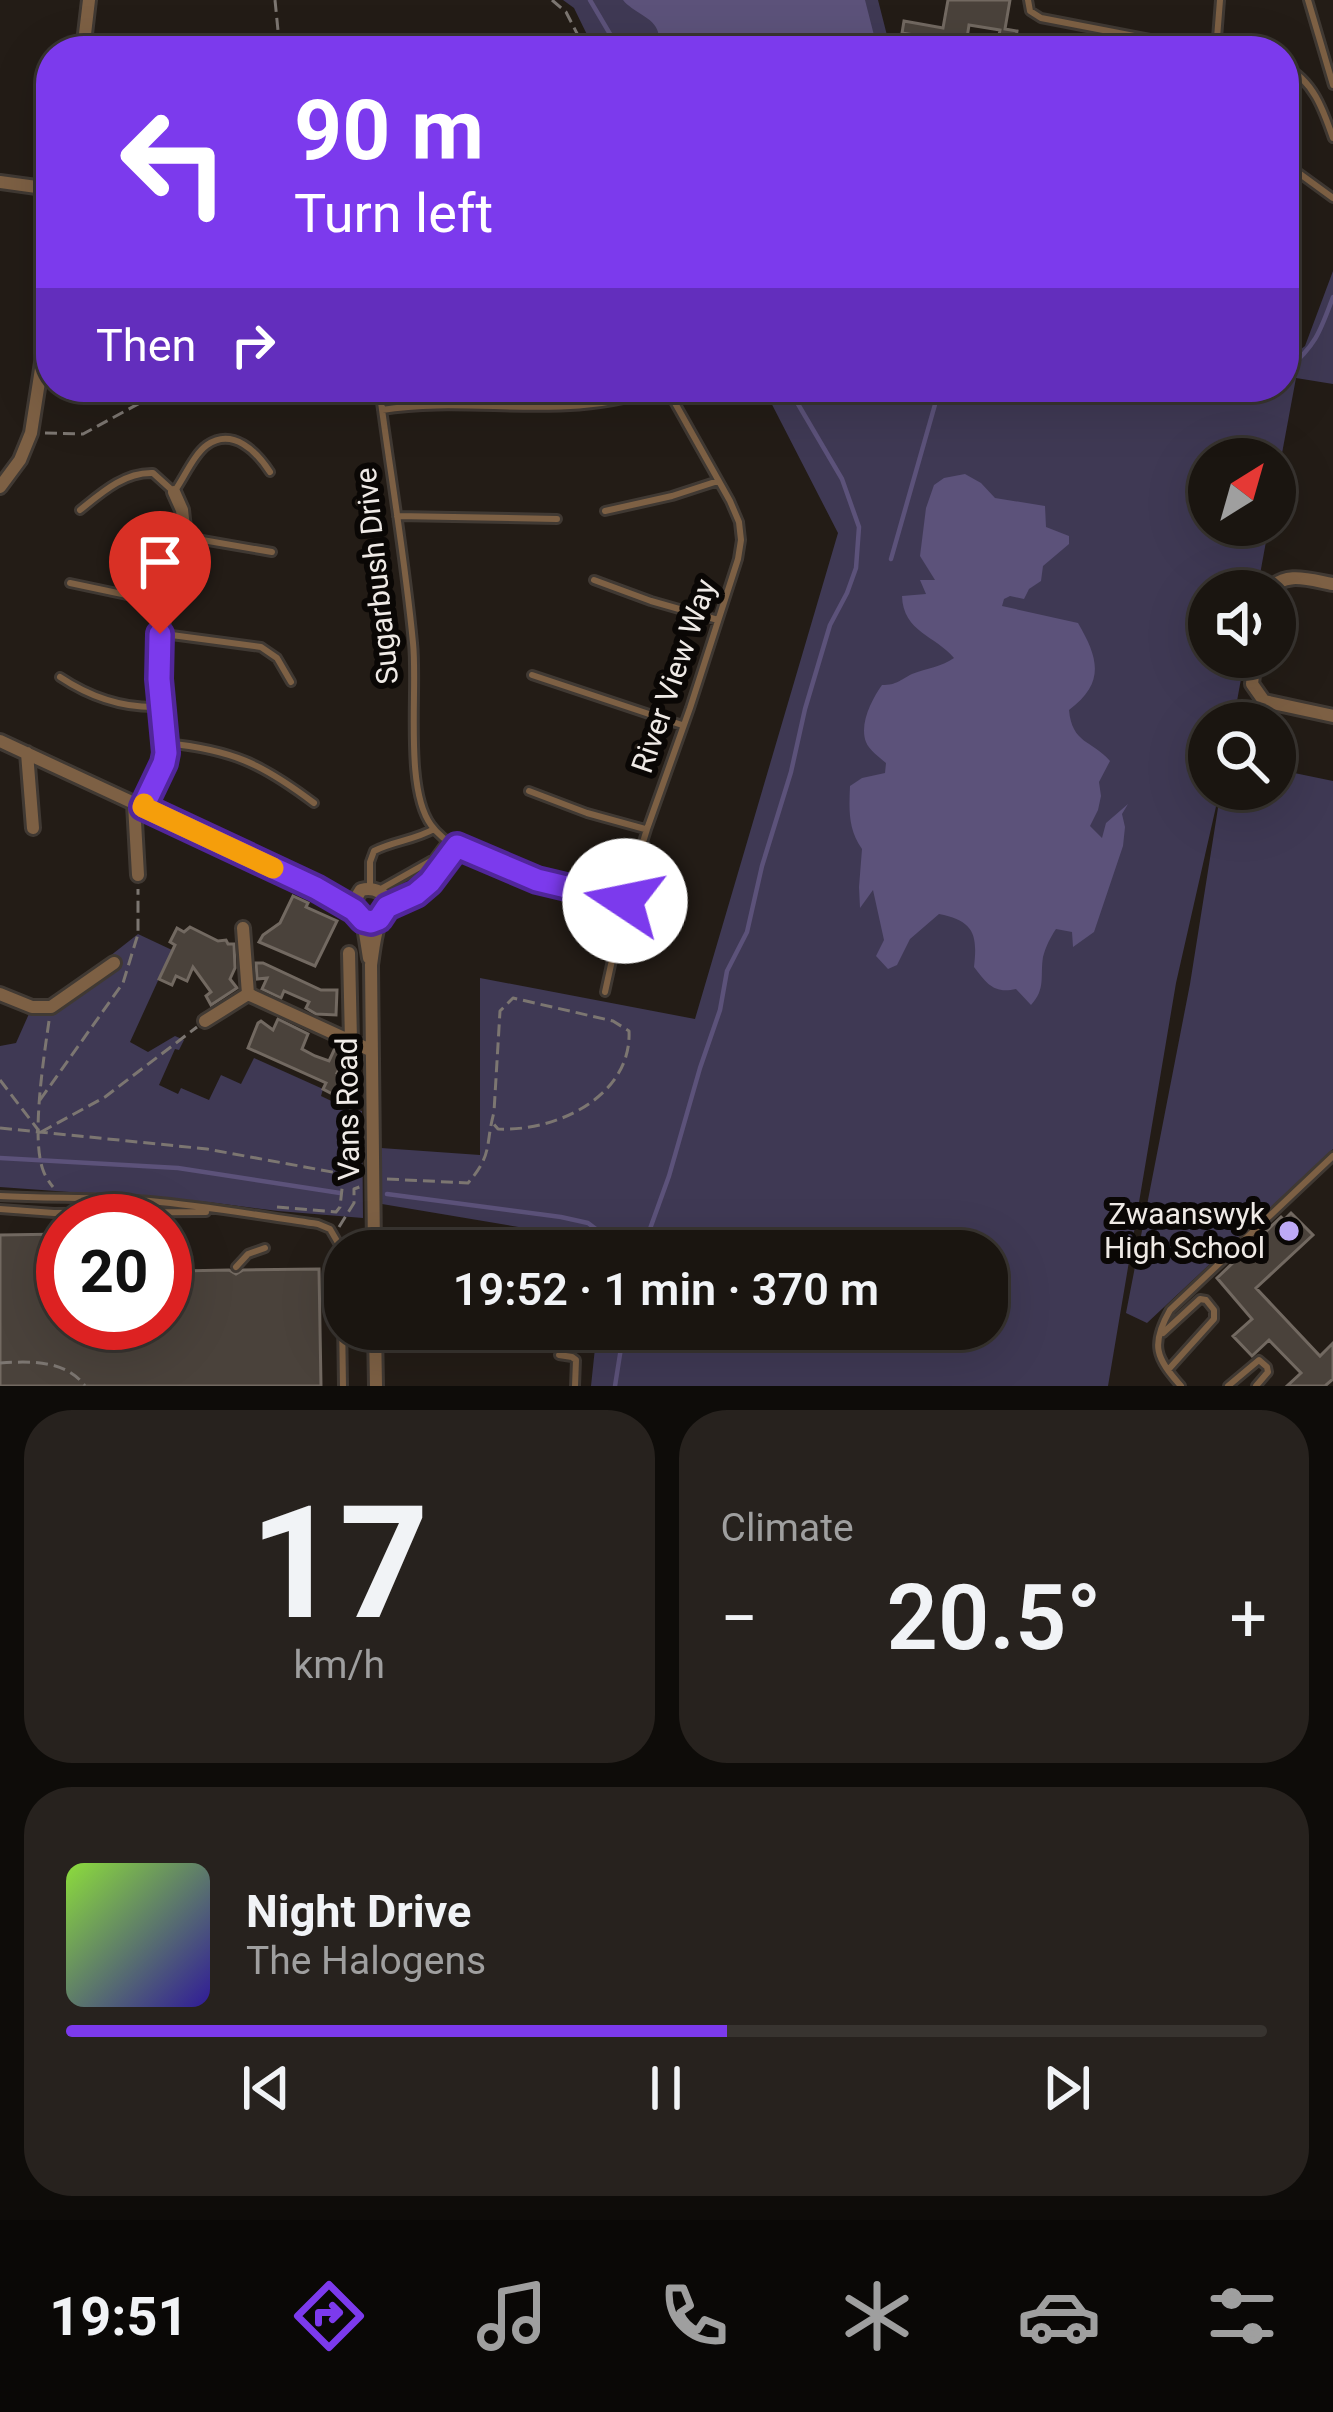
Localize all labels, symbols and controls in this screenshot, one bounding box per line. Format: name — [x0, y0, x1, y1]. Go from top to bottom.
text: 90 m — [294, 81, 484, 180]
icon: left — [96, 84, 252, 240]
text: Turn left — [294, 182, 493, 245]
icon: right — [220, 312, 286, 378]
text: Then — [96, 319, 196, 372]
north arrow — [1188, 438, 1296, 546]
map controls — [1188, 438, 1296, 810]
street label: Sugarbush Drive — [348, 466, 405, 686]
pin — [109, 511, 211, 634]
icon: arrive — [127, 529, 193, 595]
button: sound — [1188, 570, 1296, 678]
street label: River View Way — [624, 574, 723, 777]
button: search — [1188, 702, 1296, 810]
position arrow — [562, 838, 688, 964]
street label: Vans Road — [329, 1037, 366, 1181]
speed limit sign: 20 — [36, 1194, 192, 1350]
place label: Zwaanswyk High School — [1104, 1196, 1266, 1265]
marker: Zwaanswyk High School — [1276, 1218, 1302, 1244]
text: 19:52 · 1 min · 370 m — [453, 1263, 879, 1316]
text: 17 — [250, 1472, 429, 1655]
text: Climate — [721, 1505, 854, 1551]
text: 20.5° — [887, 1566, 1101, 1671]
text: − — [721, 1580, 758, 1657]
text: + — [1230, 1580, 1267, 1657]
text: km/h — [293, 1642, 385, 1688]
text: Night Drive — [246, 1885, 471, 1938]
text: The Halogens — [246, 1938, 486, 1984]
icon: previous — [233, 2055, 299, 2121]
icon: pause — [633, 2055, 699, 2121]
icon: next — [1034, 2055, 1100, 2121]
icon: directions — [287, 2274, 371, 2358]
icon: music — [470, 2274, 554, 2358]
icon: phone — [652, 2274, 736, 2358]
icon: climate — [835, 2274, 919, 2358]
icon: car — [1017, 2274, 1101, 2358]
icon: filters — [1200, 2274, 1284, 2358]
text: 19:51 — [49, 2285, 188, 2348]

